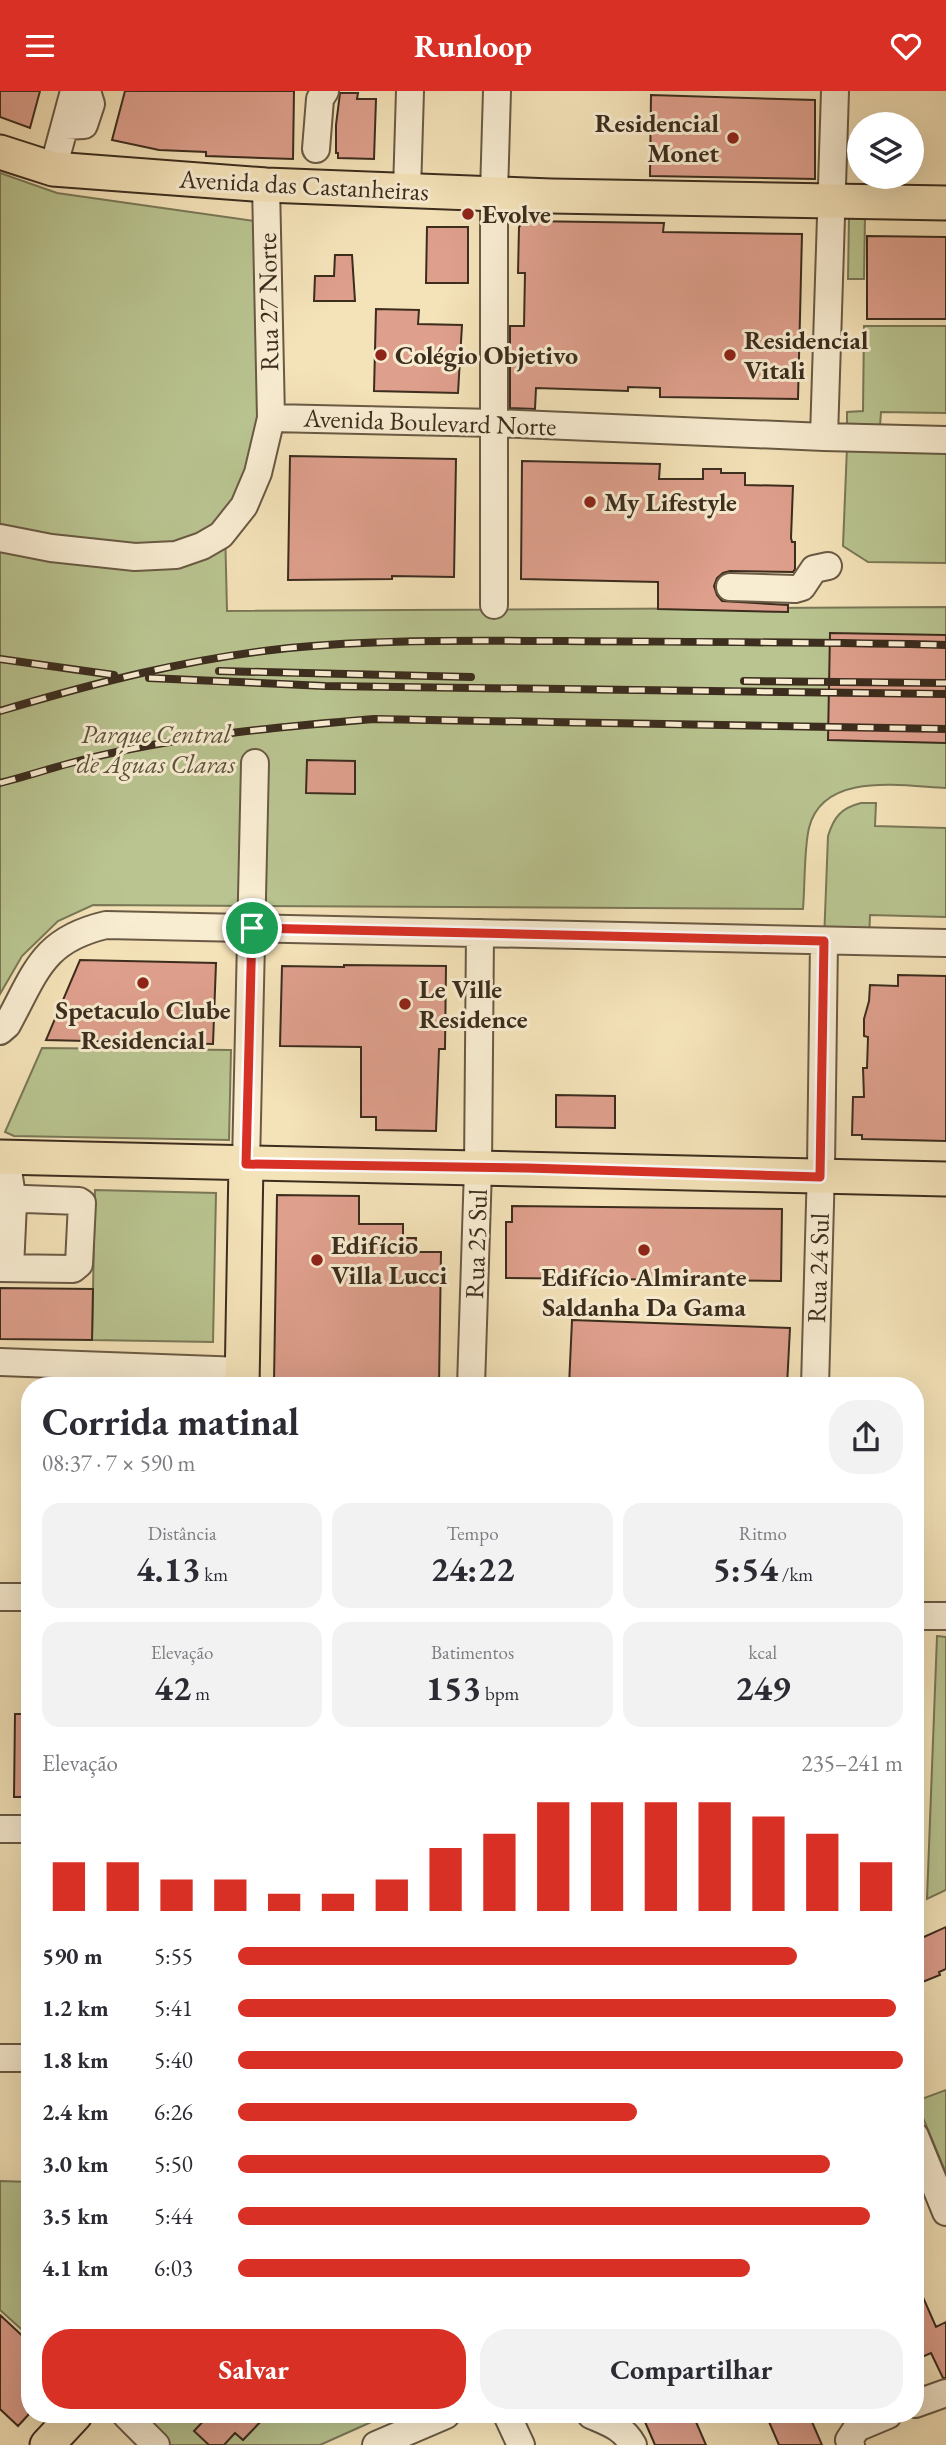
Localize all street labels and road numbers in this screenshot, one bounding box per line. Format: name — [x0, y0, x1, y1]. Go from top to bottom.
street label: Avenida das Castanheiras — [177, 161, 430, 209]
street label: Rua 27 Norte — [250, 232, 286, 372]
street label: Avenida Boulevard Norte — [302, 401, 557, 443]
street label: Rua 25 Sul — [457, 1188, 495, 1300]
street label: Rua 24 Sul — [799, 1212, 837, 1324]

